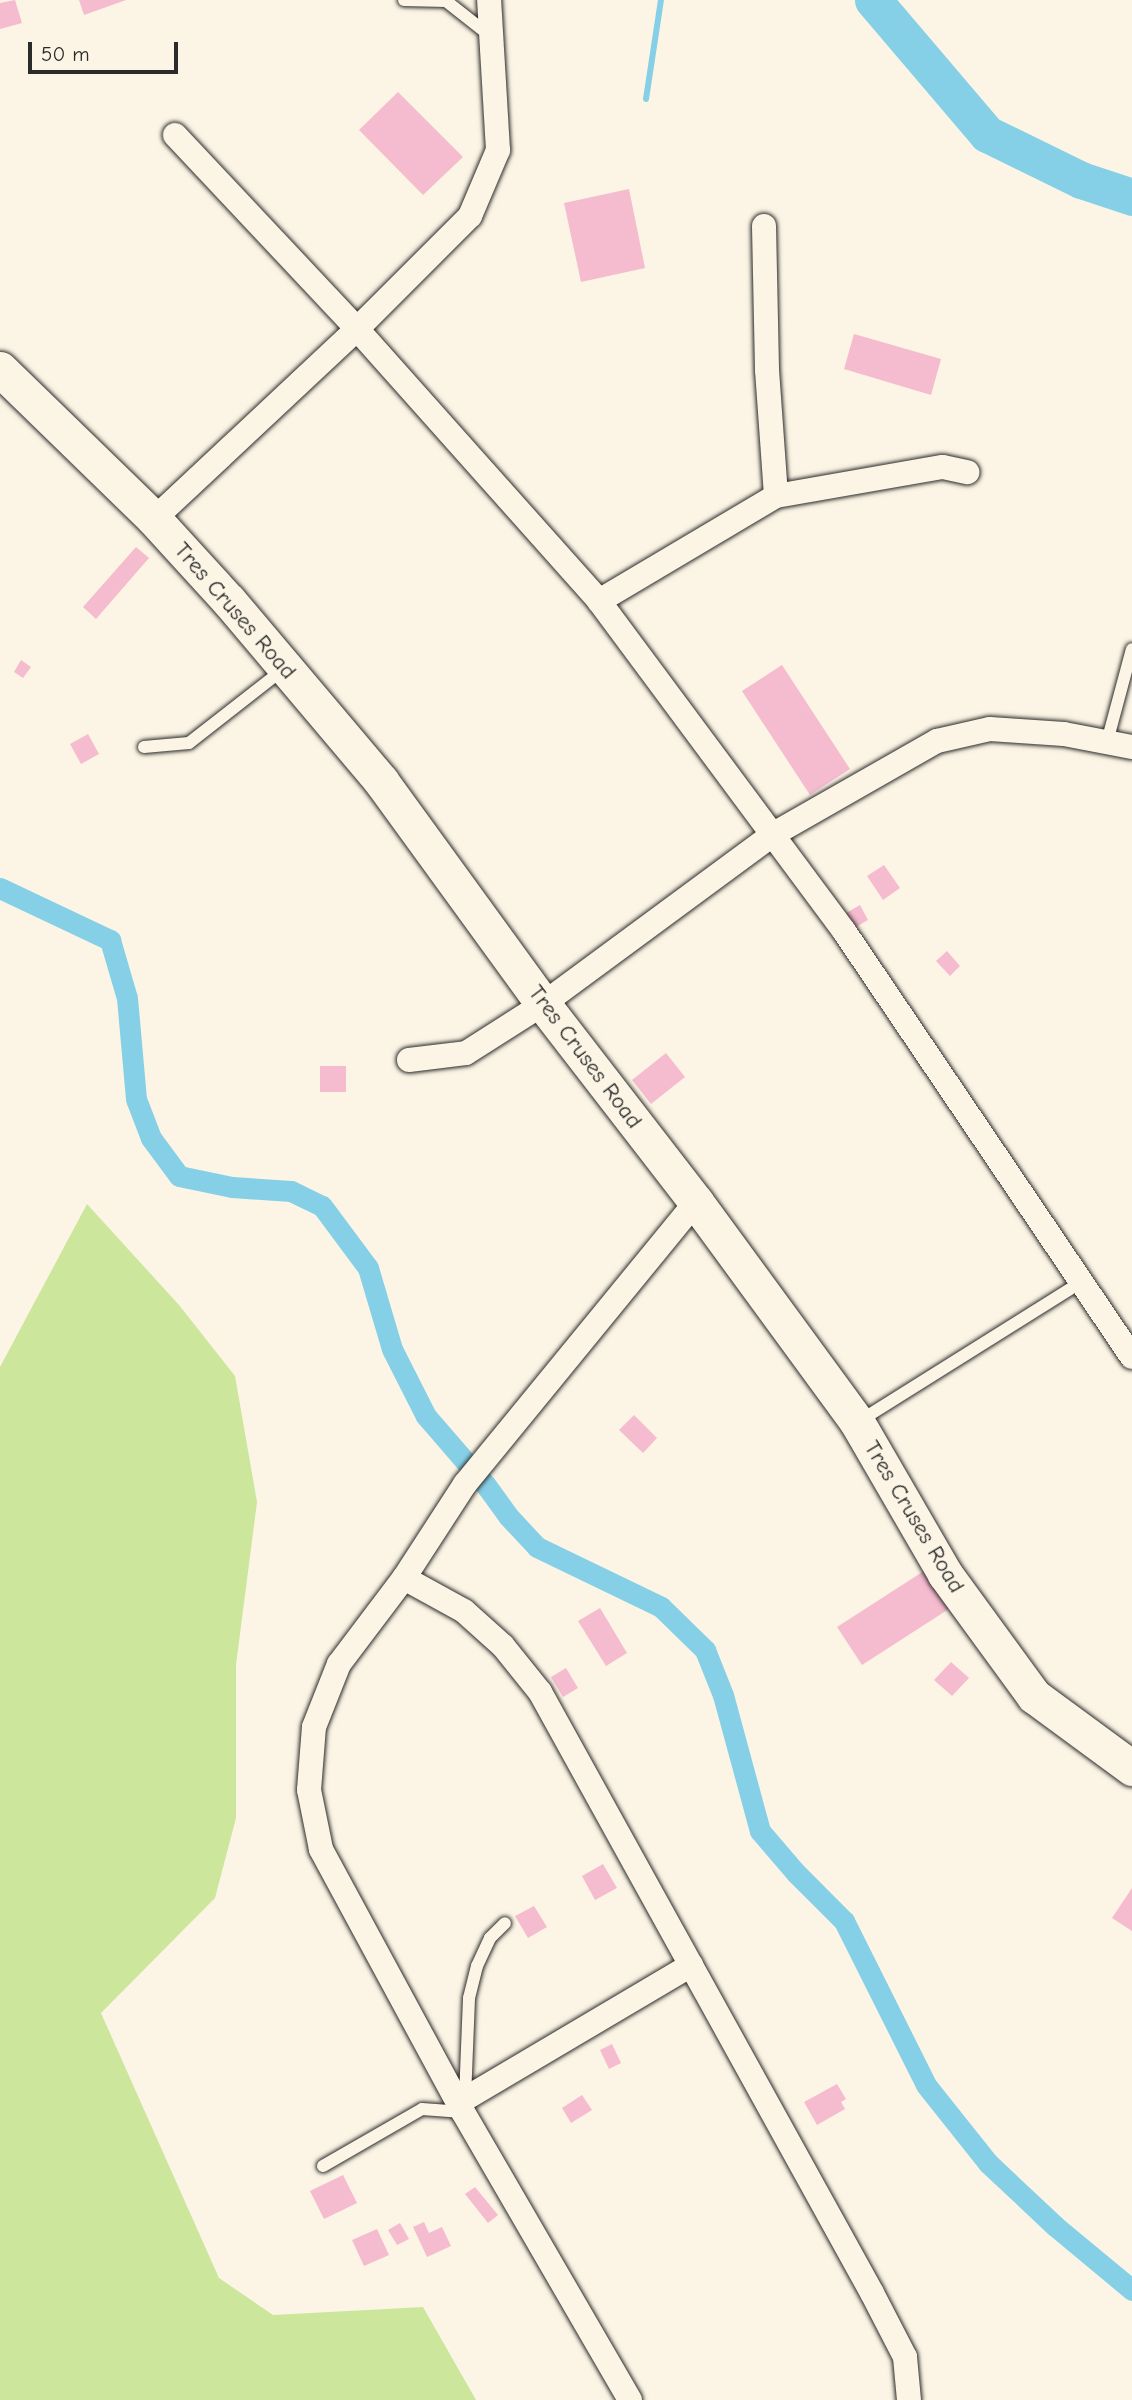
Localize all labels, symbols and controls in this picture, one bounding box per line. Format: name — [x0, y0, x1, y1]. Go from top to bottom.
scale bar — [32, 28, 182, 72]
text: 50 m — [41, 42, 90, 66]
street label: Tres Cruses Road — [168, 537, 302, 685]
street label: Tres Cruses Road — [522, 980, 648, 1134]
street label: Tres Cruses Road — [858, 1436, 970, 1598]

